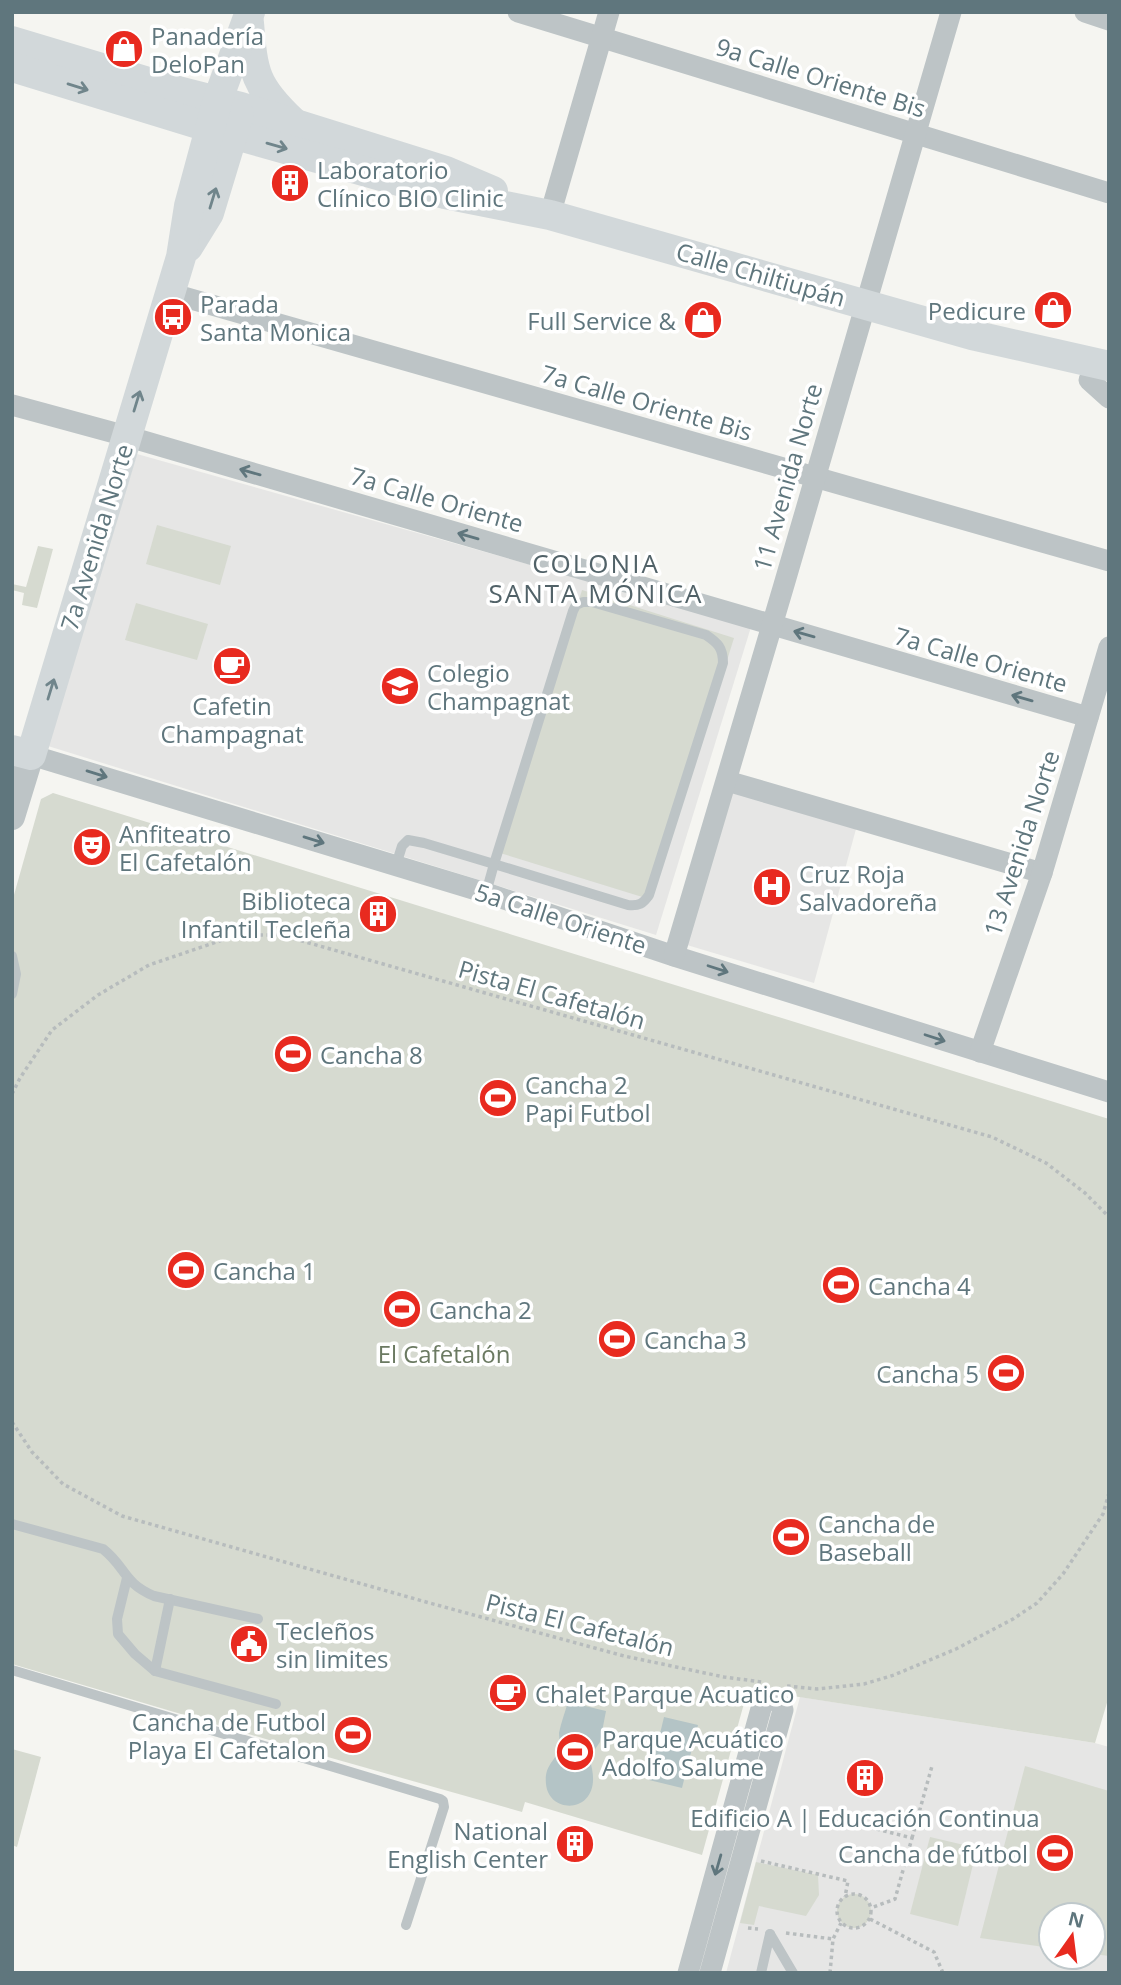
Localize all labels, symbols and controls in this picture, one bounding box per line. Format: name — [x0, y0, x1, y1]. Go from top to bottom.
place label: Panadería DeloPan — [151, 19, 264, 80]
shop icon: Panadería DeloPan — [103, 28, 145, 70]
street label: 9a Calle Oriente Bis — [712, 29, 930, 125]
one-way arrow — [66, 82, 88, 94]
one-way arrow — [265, 140, 287, 153]
place label: Laboratorio Clínico BIO Clinic — [317, 153, 504, 214]
building icon: Laboratorio Clínico BIO Clinic — [269, 162, 311, 204]
one-way arrow — [208, 188, 221, 210]
street label: Calle Chiltiupán — [673, 234, 849, 314]
place label: Parada Santa Monica — [200, 287, 351, 348]
shop icon: Pedicure — [1032, 289, 1074, 331]
place label: Pedicure — [928, 294, 1026, 327]
bus stop icon: Parada Santa Monica — [152, 296, 194, 338]
shop icon: Full Service & — [682, 299, 724, 341]
place label: Full Service & — [527, 304, 677, 337]
street label: 7a Calle Oriente Bis — [538, 356, 756, 448]
street label: 11 Avenida Norte — [744, 379, 830, 575]
one-way arrow — [132, 390, 144, 412]
street label: 7a Avenida Norte — [52, 440, 140, 634]
street label: 7a Calle Oriente — [347, 459, 527, 539]
one-way arrow — [239, 465, 262, 478]
one-way arrow — [457, 528, 479, 541]
district label: COLONIA SANTA MÓNICA — [488, 545, 704, 611]
street label: 7a Calle Oriente — [891, 619, 1071, 699]
one-way arrow — [793, 627, 815, 640]
cafe icon: Cafetin Champagnat — [211, 645, 253, 687]
place label: Colegio Champagnat — [427, 656, 570, 717]
school or university icon: Colegio Champagnat — [379, 665, 421, 707]
one-way arrow — [45, 678, 58, 700]
place label: Cafetin Champagnat — [160, 689, 304, 750]
one-way arrow — [1012, 691, 1034, 704]
street label: 13 Avenida Norte — [975, 746, 1067, 940]
one-way arrow — [85, 769, 107, 782]
place label: Anfiteatro El Cafetalón — [119, 817, 252, 878]
theatre icon: Anfiteatro El Cafetalón — [71, 826, 113, 868]
one-way arrow — [303, 834, 325, 847]
place label: Cruz Roja Salvadoreña — [799, 857, 937, 918]
hospital icon: Cruz Roja Salvadoreña — [751, 866, 793, 908]
street label: 5a Calle Oriente — [471, 875, 651, 961]
place label: Biblioteca Infantil Tecleña — [181, 884, 351, 945]
building icon: Biblioteca Infantil Tecleña — [357, 893, 399, 935]
street label: Pista El Cafetalón — [455, 952, 649, 1036]
one-way arrow — [706, 964, 728, 977]
sports icon: Cancha 8 — [272, 1033, 314, 1075]
one-way arrow — [923, 1033, 945, 1045]
place label: Cancha 8 — [320, 1038, 423, 1071]
place label: Cancha 2 Papi Futbol — [525, 1068, 651, 1129]
sports icon: Cancha 2 Papi Futbol — [477, 1077, 519, 1119]
sports icon: Cancha 1 — [165, 1249, 207, 1291]
place label: Cancha 1 — [213, 1254, 316, 1287]
sports icon: Cancha 4 — [820, 1264, 862, 1306]
place label: Cancha 4 — [868, 1269, 971, 1302]
sports icon: Cancha 2 — [381, 1288, 423, 1330]
place label: Cancha 2 — [429, 1293, 532, 1326]
sports icon: Cancha 3 — [596, 1318, 638, 1360]
place label: Cancha 3 — [644, 1323, 747, 1356]
park label: El Cafetalón — [378, 1337, 510, 1370]
sports icon: Cancha 5 — [985, 1352, 1027, 1394]
place label: Cancha 5 — [876, 1357, 979, 1390]
place label: Cancha de Baseball — [818, 1507, 935, 1568]
sports icon: Cancha de Baseball — [770, 1516, 812, 1558]
street label: Pista El Cafetalón — [482, 1585, 678, 1663]
place label: Tecleños sin limites — [276, 1614, 388, 1675]
public building icon: Tecleños sin limites — [228, 1623, 270, 1665]
cafe icon: Chalet Parque Acuatico — [487, 1672, 529, 1714]
place label: Chalet Parque Acuatico — [535, 1677, 794, 1710]
place label: Cancha de Futbol Playa El Cafetalon — [128, 1705, 326, 1766]
sports icon: Cancha de Futbol Playa El Cafetalon — [332, 1714, 374, 1756]
place label: Parque Acuático Adolfo Salume — [602, 1722, 784, 1783]
sports icon: Parque Acuático Adolfo Salume — [554, 1731, 596, 1773]
building icon: Edificio A | Educación Continua — [844, 1757, 886, 1799]
place label: Edificio A | Educación Continua — [690, 1801, 1040, 1834]
place label: National English Center — [387, 1814, 548, 1875]
building icon: National English Center — [554, 1823, 596, 1865]
sports icon: Cancha de fútbol — [1034, 1832, 1076, 1874]
place label: Cancha de fútbol — [838, 1837, 1028, 1870]
one-way arrow — [710, 1854, 723, 1876]
north arrow — [1037, 1901, 1107, 1971]
text: N — [1065, 1905, 1087, 1934]

